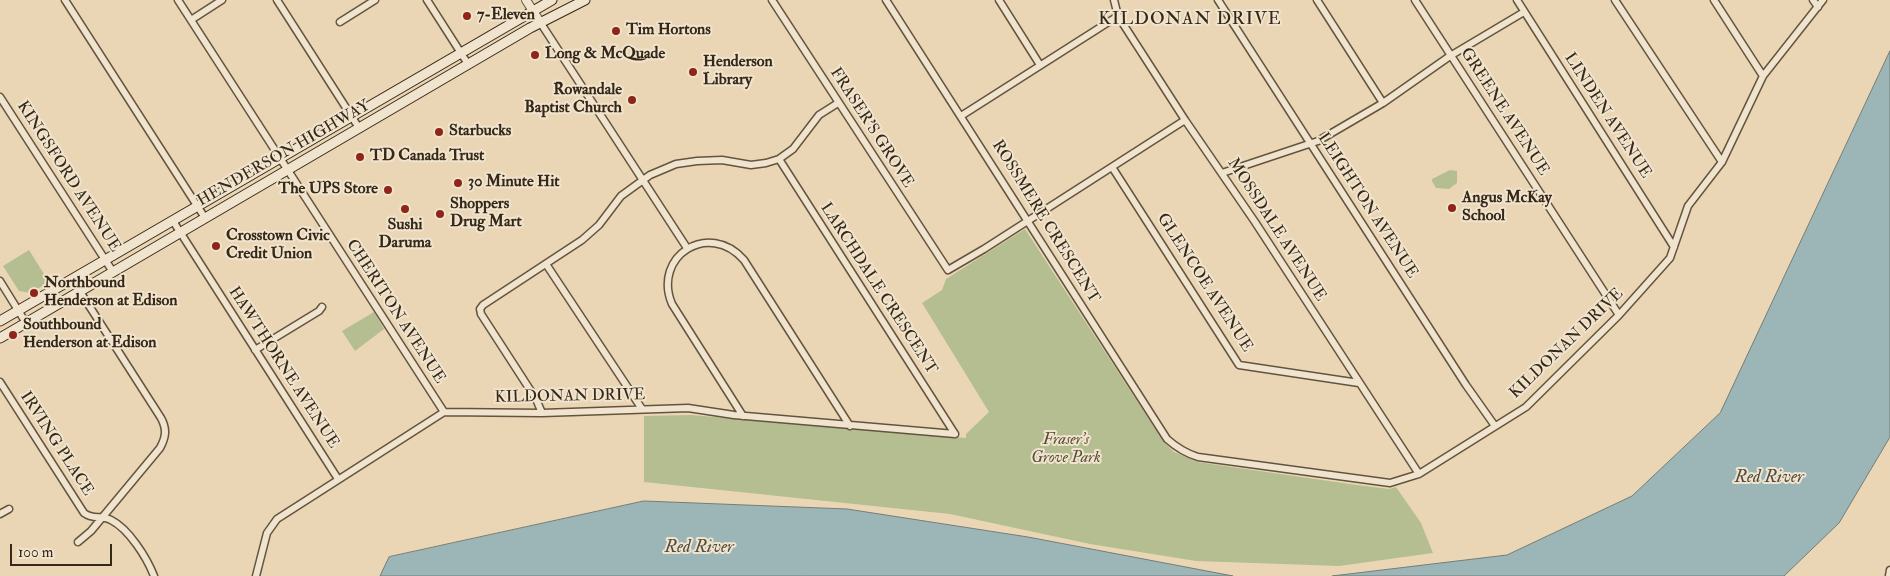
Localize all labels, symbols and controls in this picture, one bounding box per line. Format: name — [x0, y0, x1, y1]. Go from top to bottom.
place label: 7-Eleven — [477, 6, 535, 26]
district label: KILDONAN DRIVE — [1097, 9, 1283, 31]
marker: 7-Eleven — [461, 10, 473, 22]
place label: Tim Hortons — [626, 21, 711, 41]
marker: Tim Hortons — [610, 25, 622, 37]
place label: Long & McQuade — [545, 45, 665, 65]
street label: GREENE AVENUE — [1456, 45, 1552, 179]
marker: Long & McQuade — [529, 49, 541, 61]
street label: LINDEN AVENUE — [1559, 50, 1655, 182]
place label: Henderson Library — [703, 53, 773, 91]
street label: FRASER'S GROVE — [825, 64, 917, 192]
marker: Henderson Library — [687, 66, 699, 78]
place label: Rowandale Baptist Church — [524, 81, 622, 119]
marker: Rowandale Baptist Church — [626, 94, 638, 106]
street label: HENDERSON HIGHWAY — [194, 97, 374, 211]
street label: KINGSFORD AVENUE — [12, 98, 124, 256]
place label: Starbucks — [449, 122, 511, 142]
marker: Starbucks — [433, 126, 445, 138]
street label: LEIGHTON AVENUE — [1313, 130, 1421, 282]
street label: ROSSMERE CRESCENT — [987, 137, 1103, 307]
place label: TD Canada Trust — [370, 147, 484, 167]
marker: TD Canada Trust — [354, 151, 366, 163]
street label: MOSSDALE AVENUE — [1223, 155, 1329, 305]
place label: 30 Minute Hit — [468, 173, 560, 193]
marker: 30 Minute Hit — [452, 177, 464, 189]
place label: The UPS Store — [278, 180, 378, 200]
marker: The UPS Store — [382, 184, 394, 196]
place label: Angus McKay School — [1462, 189, 1552, 227]
place label: Shoppers Drug Mart — [450, 195, 522, 233]
street label: LARCHDALE CRESCENT — [815, 200, 941, 378]
marker: Angus McKay School — [1446, 202, 1458, 214]
marker: Sushi Daruma — [399, 203, 411, 215]
marker: Shoppers Drug Mart — [434, 208, 446, 220]
street label: GLENCOE AVENUE — [1152, 210, 1256, 356]
place label: Sushi Daruma — [379, 216, 431, 254]
place label: Crosstown Civic Credit Union — [226, 227, 330, 265]
street label: CHERITON AVENUE — [341, 236, 449, 388]
marker: Crosstown Civic Credit Union — [210, 240, 222, 252]
place label: Northbound Henderson at Edison — [44, 274, 177, 312]
street label: HAWTHORNE AVENUE — [224, 284, 342, 452]
street label: KILDONAN DRIVE — [1506, 285, 1628, 403]
marker: Northbound Henderson at Edison — [28, 287, 40, 299]
place label: Southbound Henderson at Edison — [23, 316, 156, 354]
marker: Southbound Henderson at Edison — [7, 329, 19, 341]
street label: KILDONAN DRIVE — [495, 386, 645, 408]
street label: IRVING PLACE — [15, 388, 97, 500]
park label: Fraser's Grove Park — [1031, 431, 1101, 469]
water label: Red River — [1734, 467, 1804, 489]
scale bar — [12, 534, 115, 566]
water label: Red River — [664, 537, 734, 559]
text: 100 m — [18, 543, 53, 562]

